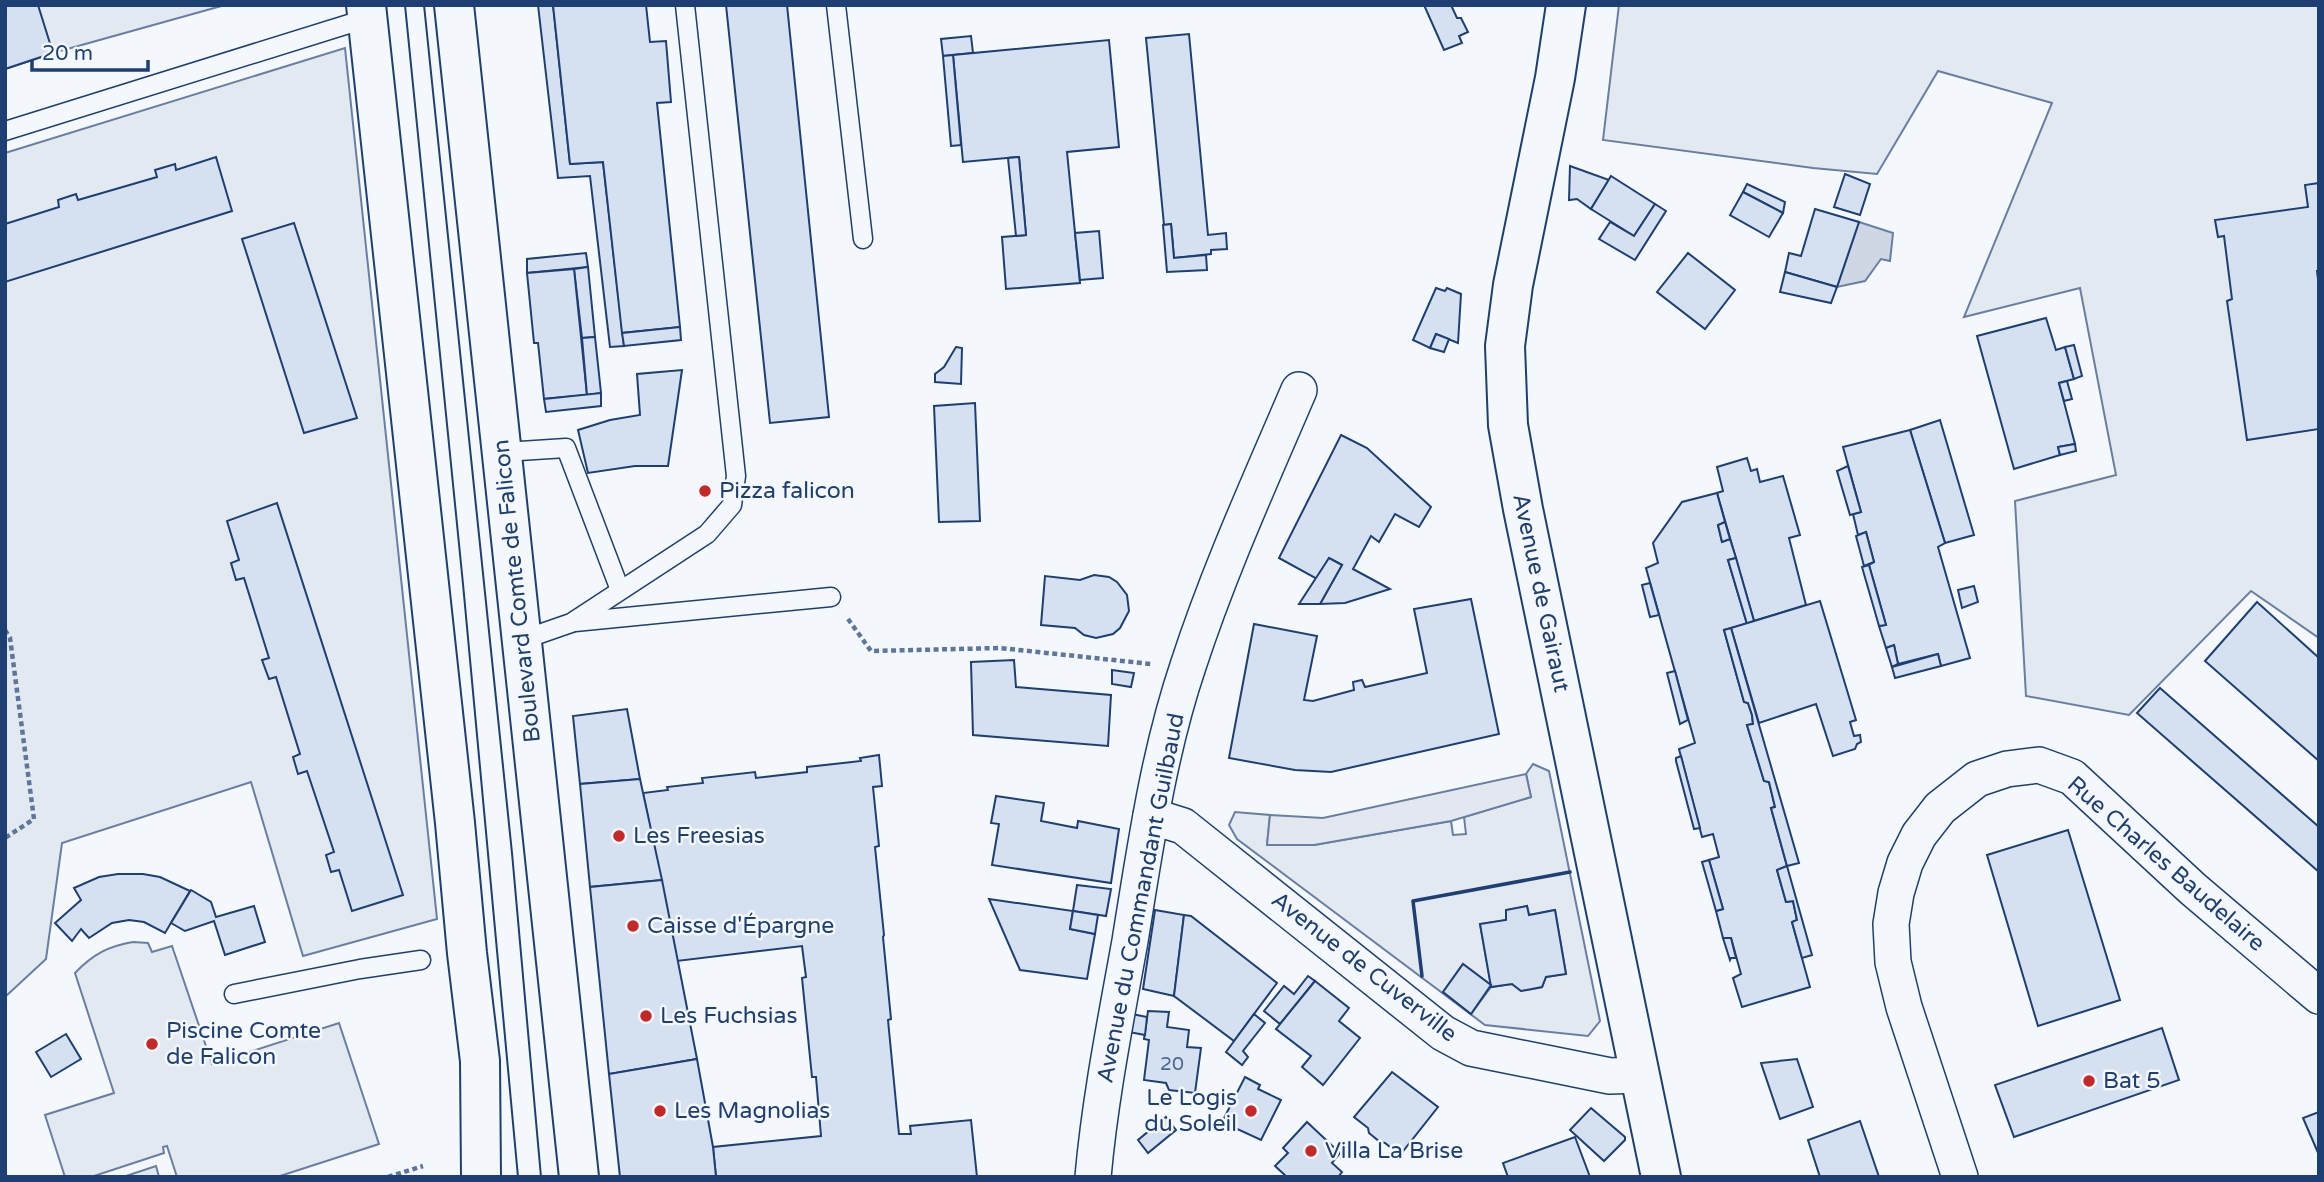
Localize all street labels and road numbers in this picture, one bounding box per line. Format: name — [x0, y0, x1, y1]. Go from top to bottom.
street label: Boulevard Comte de Falicon — [487, 438, 547, 744]
street label: Avenue de Gairaut — [1506, 491, 1576, 695]
street label: Avenue du Commandant Guilbaud — [1091, 711, 1191, 1085]
street label: Rue Charles Baudelaire — [2061, 770, 2271, 958]
street label: Avenue de Cuverville — [1266, 886, 1462, 1048]

